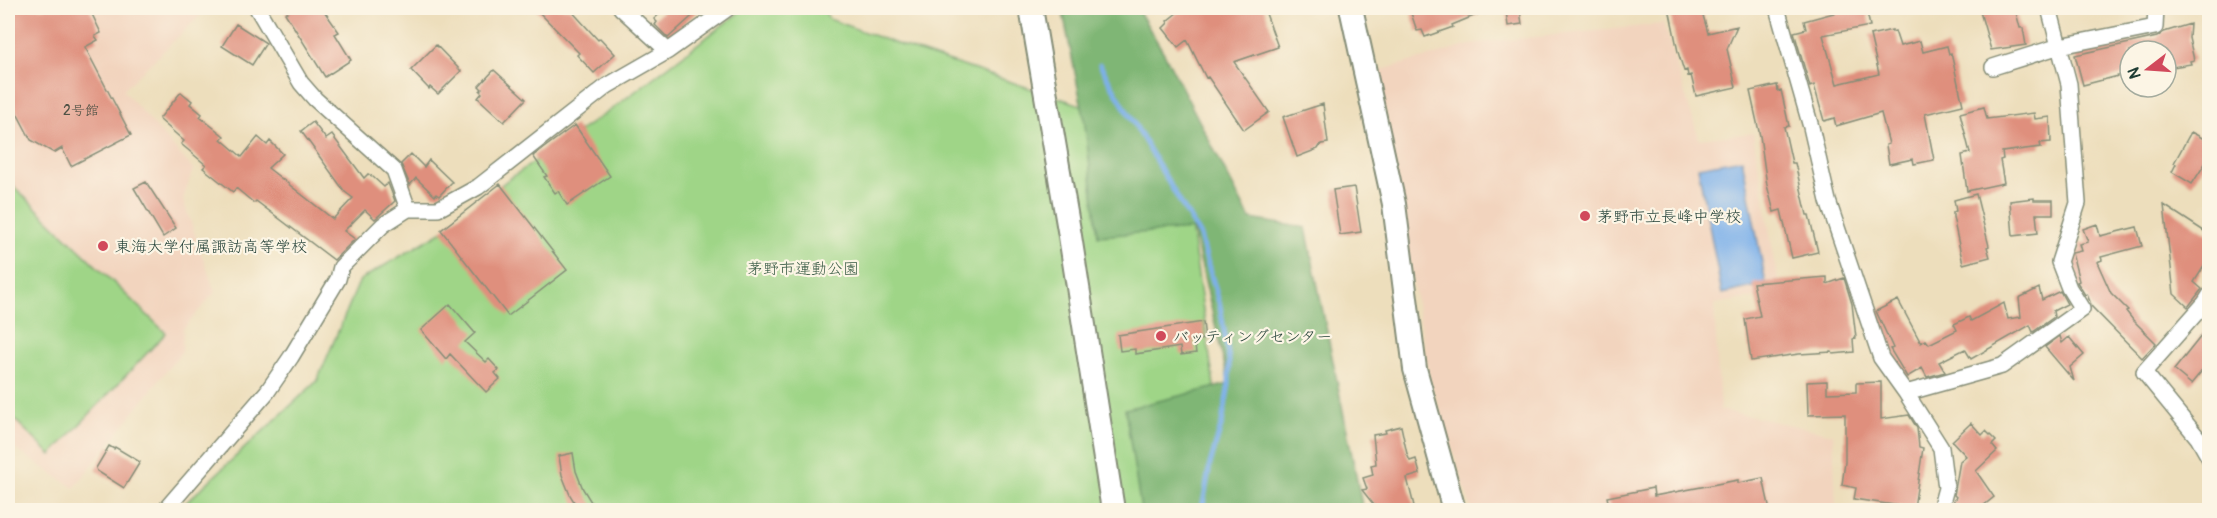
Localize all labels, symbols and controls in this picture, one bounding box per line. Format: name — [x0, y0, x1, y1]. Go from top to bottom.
north arrow — [2118, 39, 2178, 99]
text: N — [2123, 65, 2146, 81]
house number: 2号館 — [63, 102, 99, 119]
place label: 茅野市立長峰中学校 — [1597, 207, 1741, 227]
marker: 茅野市立長峰中学校 — [1578, 209, 1592, 223]
place label: 東海大学付属諏訪高等学校 — [115, 237, 307, 257]
marker: 東海大学付属諏訪高等学校 — [96, 239, 110, 253]
park label: 茅野市運動公園 — [747, 259, 859, 279]
place label: バッティングセンター — [1173, 327, 1332, 347]
marker: バッティングセンター — [1154, 329, 1168, 343]

